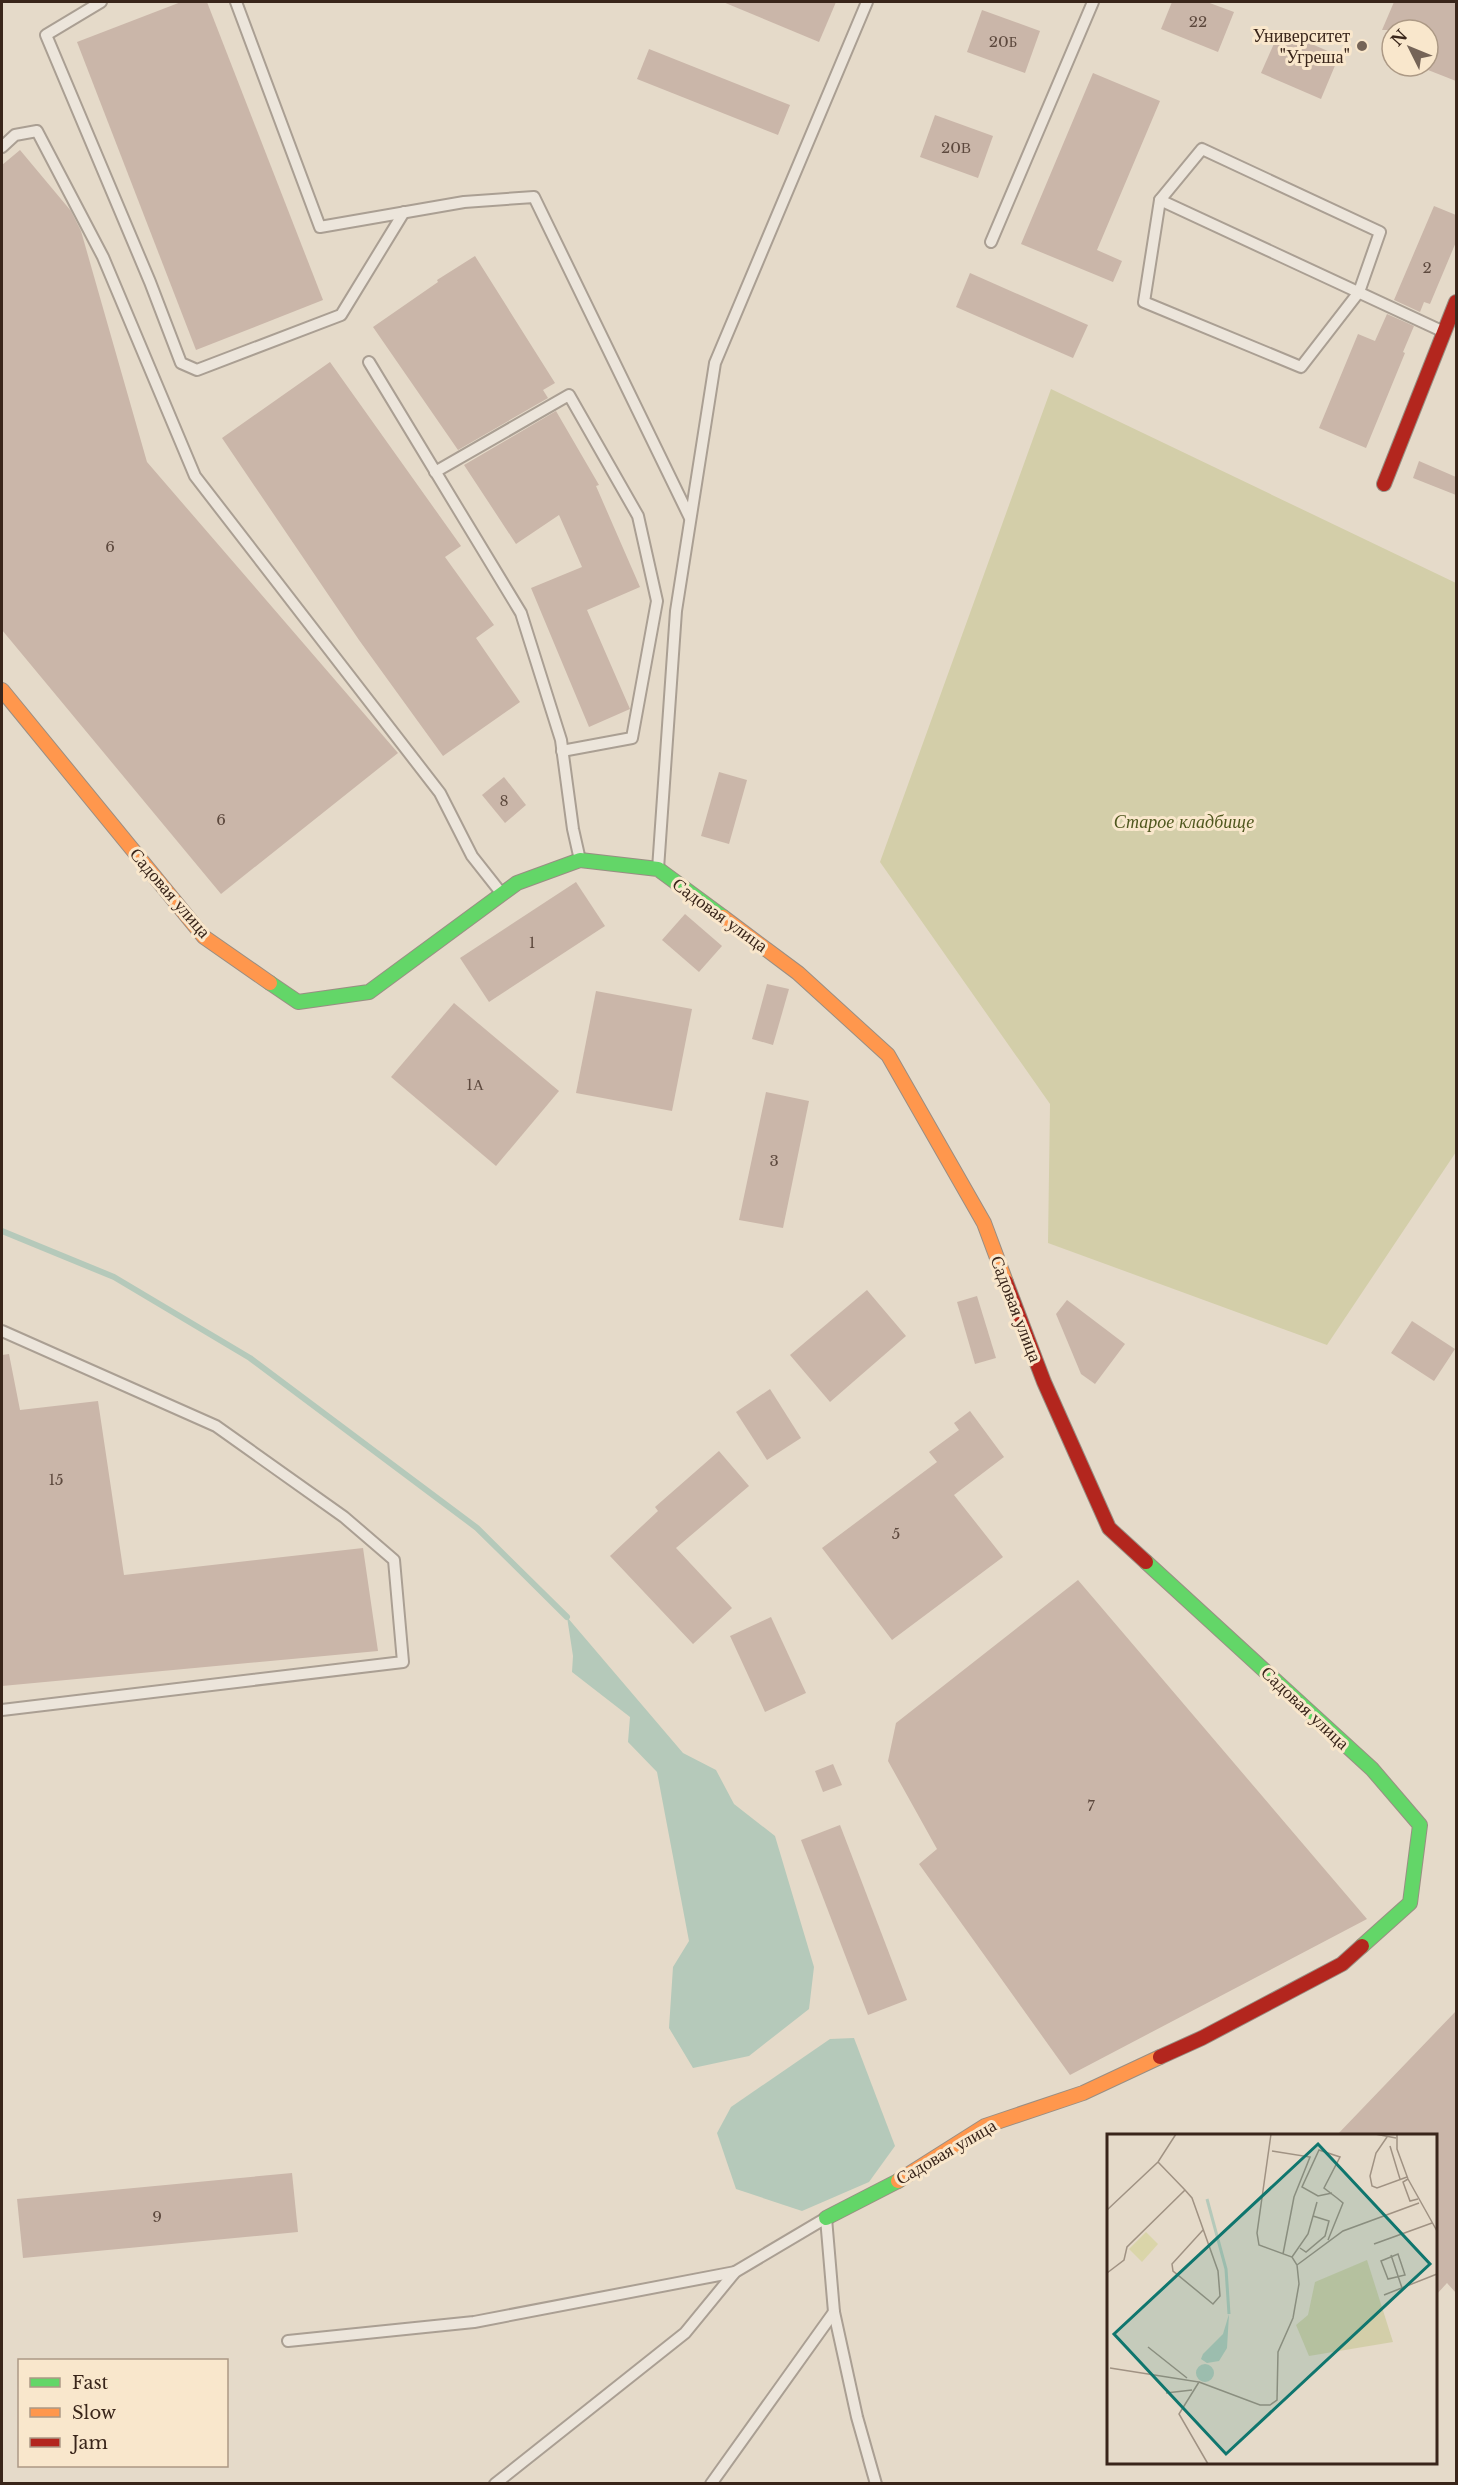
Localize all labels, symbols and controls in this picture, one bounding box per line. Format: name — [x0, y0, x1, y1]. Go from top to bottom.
house number: 22 — [1189, 12, 1207, 31]
north arrow — [1380, 18, 1440, 78]
place label: Университет "Угреша" — [1253, 25, 1350, 68]
text: N — [1387, 25, 1411, 50]
house number: 20Б — [989, 32, 1017, 51]
marker: Университет "Угреша" — [1355, 39, 1369, 53]
house number: 20В — [941, 138, 971, 157]
house number: 2 — [1422, 258, 1432, 277]
house number: 6 — [105, 537, 115, 556]
house number: 8 — [499, 791, 509, 810]
house number: 6 — [216, 810, 226, 829]
park label: Старое кладбище — [1114, 811, 1254, 833]
street label: Садовая улица — [125, 843, 215, 943]
street label: Садовая улица — [668, 873, 772, 957]
house number: 1 — [529, 933, 535, 952]
house number: 1А — [466, 1075, 484, 1094]
house number: 3 — [769, 1151, 779, 1170]
street label: Садовая улица — [986, 1253, 1046, 1365]
house number: 15 — [48, 1470, 64, 1489]
house number: 5 — [892, 1524, 900, 1543]
street label: Садовая улица — [1256, 1662, 1354, 1754]
house number: 7 — [1087, 1796, 1095, 1815]
street label: Садовая улица — [892, 2114, 1000, 2190]
inset map — [1107, 2134, 1437, 2464]
house number: 9 — [152, 2207, 162, 2226]
legend — [18, 2359, 228, 2467]
text: Fast — [72, 2372, 109, 2394]
text: Slow — [72, 2402, 117, 2424]
text: Jam — [70, 2432, 108, 2454]

